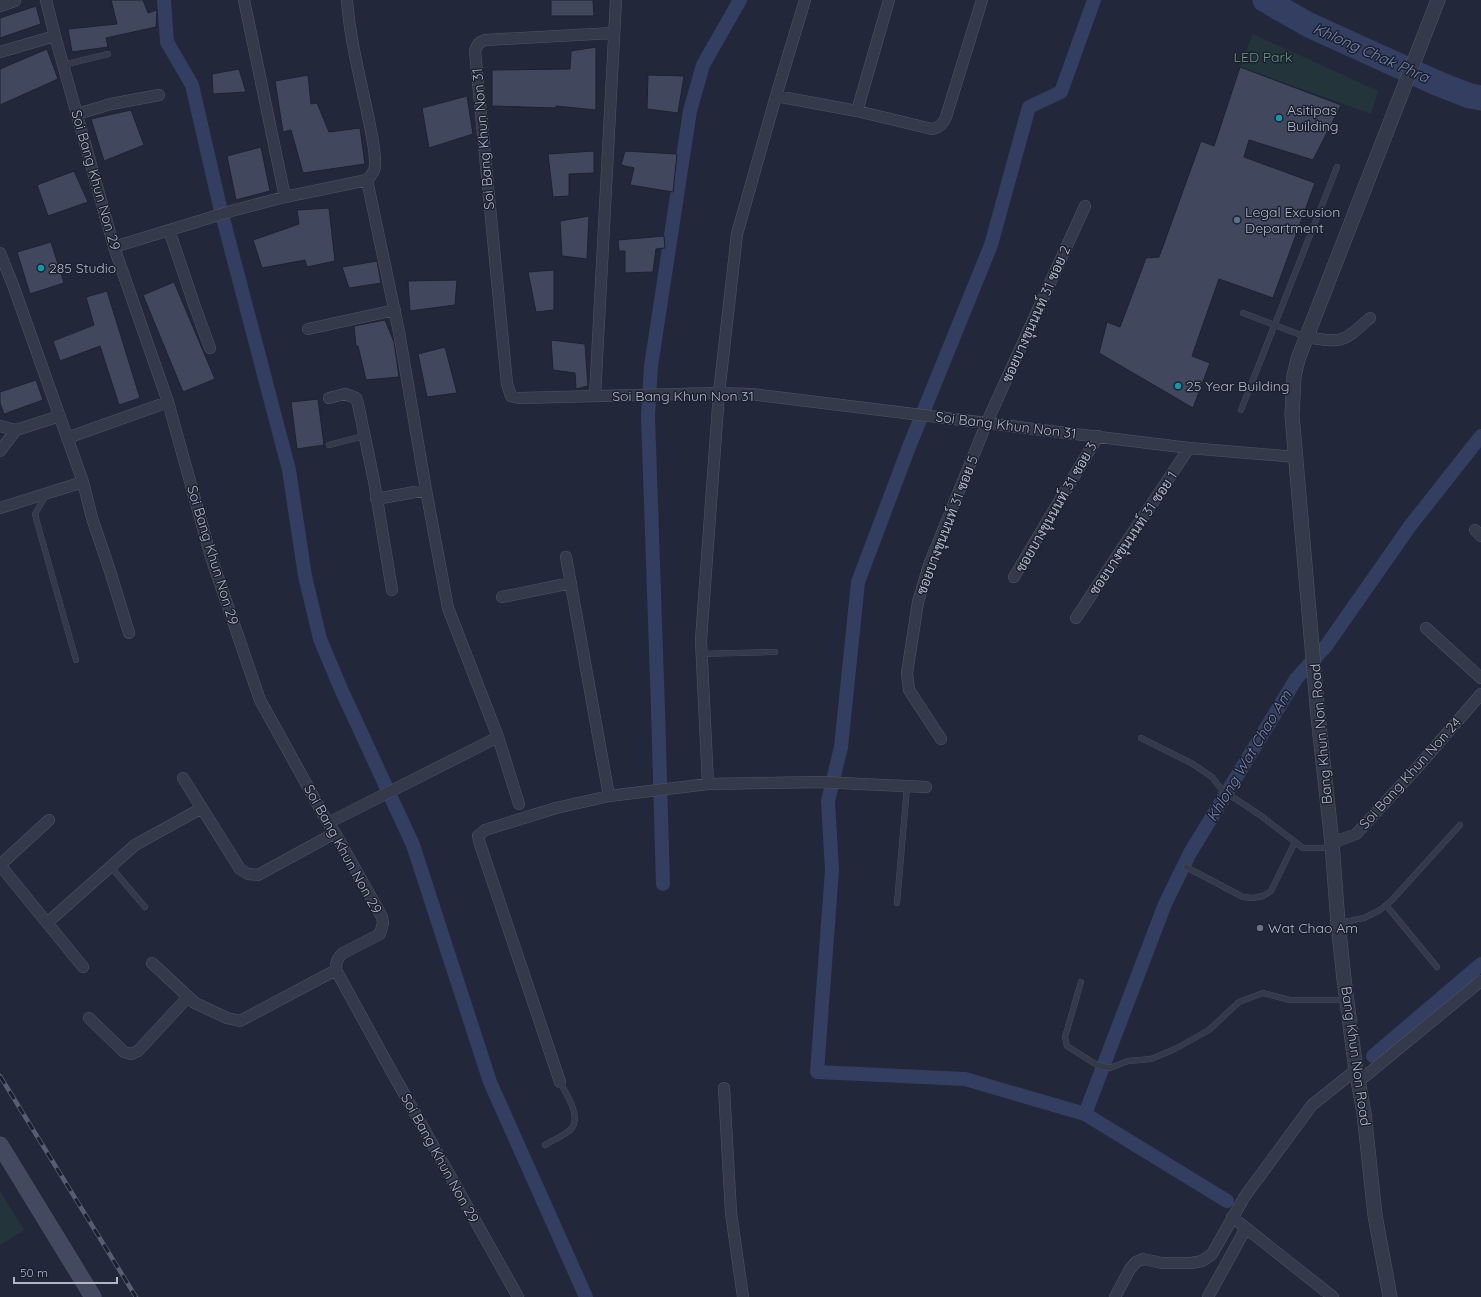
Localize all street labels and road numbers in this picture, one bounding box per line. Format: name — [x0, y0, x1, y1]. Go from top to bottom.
street label: Soi Bang Khun Non 31 — [468, 68, 498, 210]
street label: Soi Bang Khun Non 29 — [67, 108, 125, 252]
street label: ซอยบางขุนนนท์ 31 ซอย 2 — [998, 243, 1075, 386]
street label: Soi Bang Khun Non 31 — [612, 387, 754, 405]
street label: Soi Bang Khun Non 31 — [935, 407, 1077, 443]
street label: ซอยบางขุนนนท์ 31 ซอย 3 — [1011, 439, 1102, 576]
street label: ซอยบางขุนนนท์ 31 ซอย 5 — [912, 453, 983, 598]
street label: ซอยบางขุนนนท์ 31 ซอย 1 — [1085, 468, 1182, 599]
street label: Soi Bang Khun Non 29 — [183, 483, 243, 627]
street label: Bang Khun Non Road — [1306, 663, 1336, 805]
street label: Soi Bang Khun Non 24 — [1355, 713, 1465, 833]
street label: Soi Bang Khun Non 29 — [300, 781, 386, 917]
street label: Bang Khun Non Road — [1337, 985, 1375, 1127]
street label: Soi Bang Khun Non 29 — [397, 1090, 483, 1226]

